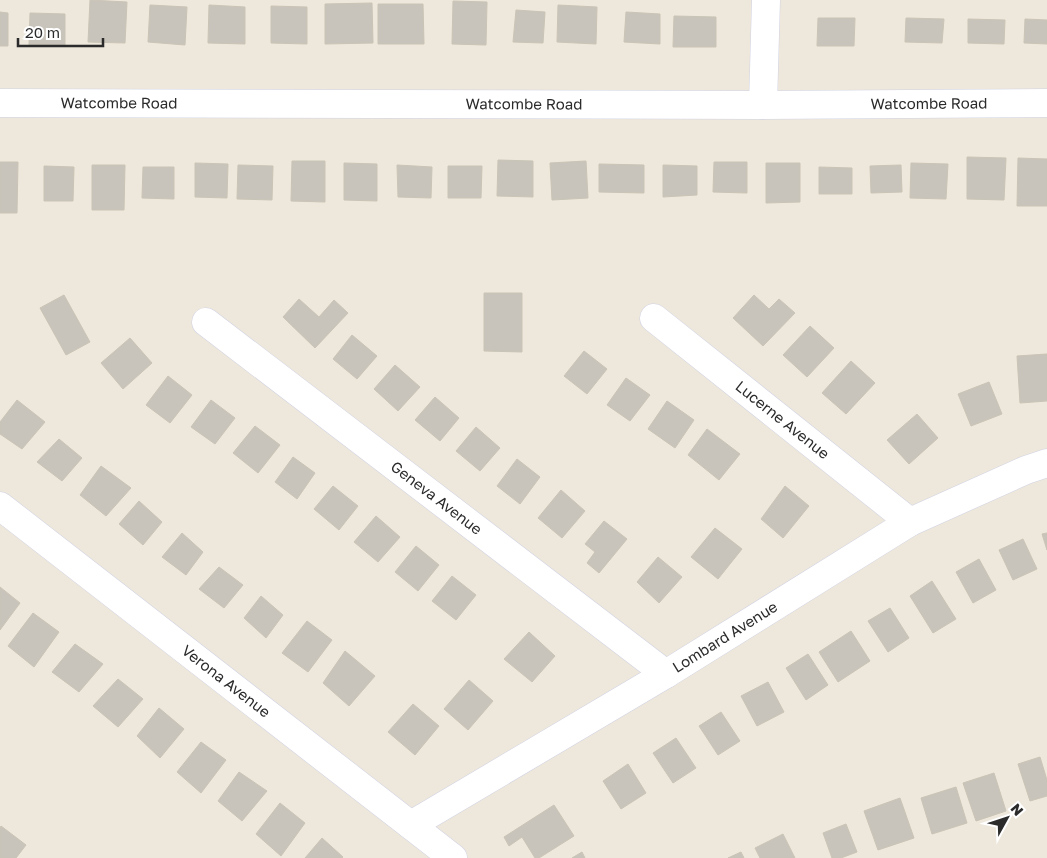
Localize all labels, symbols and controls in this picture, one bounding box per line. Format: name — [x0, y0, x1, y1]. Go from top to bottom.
scale bar — [18, 15, 102, 47]
text: 20 m — [25, 23, 60, 41]
street label: Watcombe Road — [60, 93, 178, 111]
street label: Watcombe Road — [870, 93, 988, 112]
street label: Watcombe Road — [465, 94, 583, 113]
street label: Lucerne Avenue — [732, 377, 834, 462]
street label: Geneva Avenue — [388, 457, 486, 538]
street label: Lombard Avenue — [669, 597, 781, 676]
street label: Verona Avenue — [179, 641, 274, 721]
north arrow — [982, 793, 1032, 843]
text: N — [1007, 800, 1027, 819]

